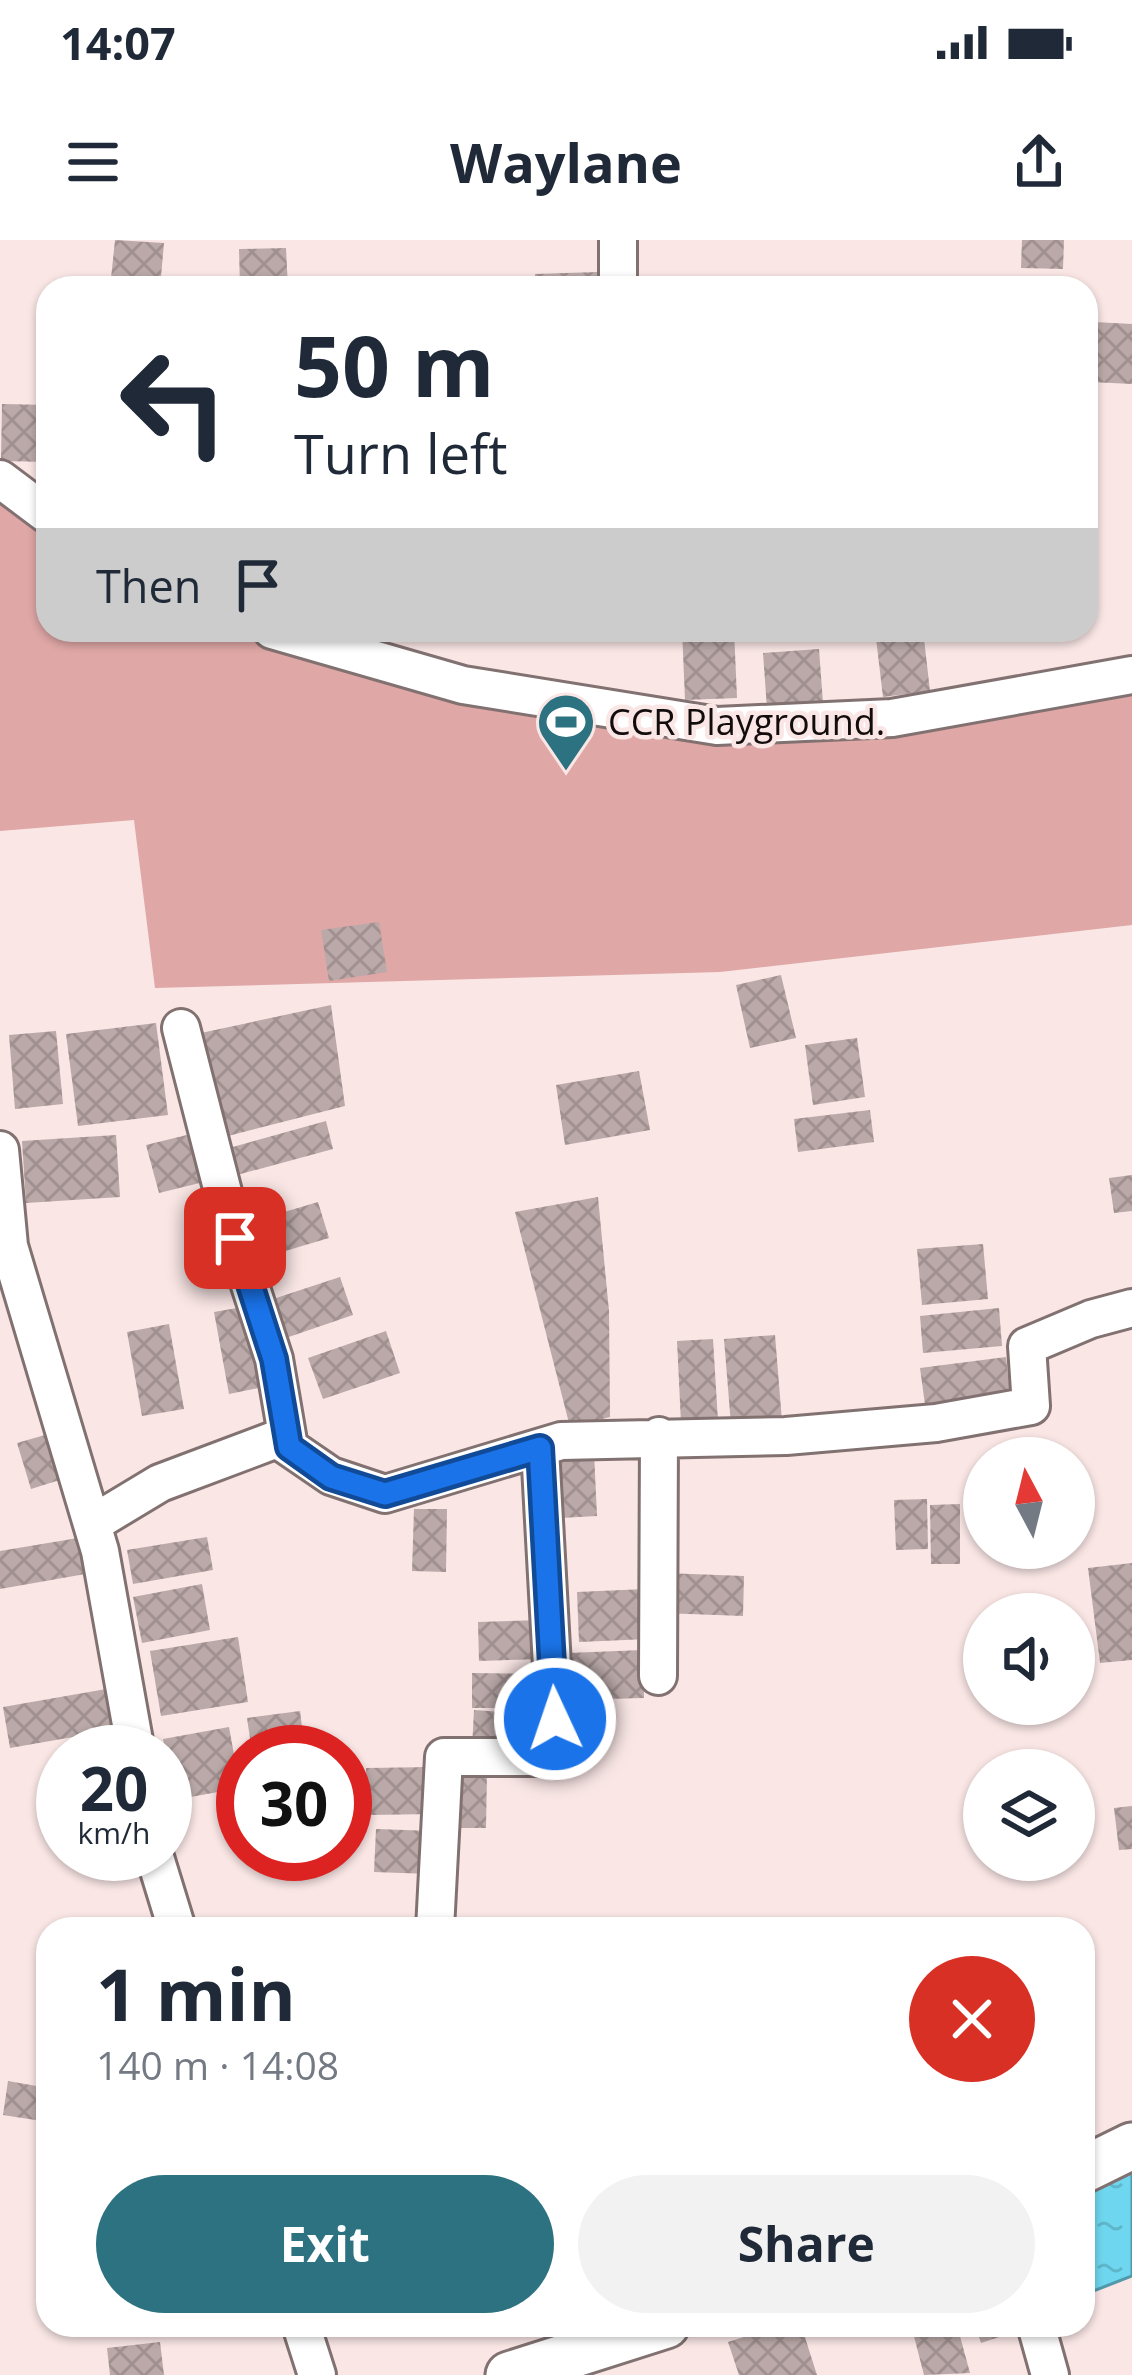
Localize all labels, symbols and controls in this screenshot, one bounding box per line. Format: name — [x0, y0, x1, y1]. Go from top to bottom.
text: 14:07 — [60, 12, 176, 73]
text: Waylane — [450, 125, 682, 199]
icon: menu — [60, 129, 126, 195]
icon: share — [1006, 129, 1072, 195]
text: 50 m — [294, 307, 494, 422]
icon: left — [96, 324, 252, 480]
text: Turn left — [294, 416, 507, 490]
icon: arrive — [225, 552, 291, 618]
text: Then — [96, 555, 201, 616]
sports icon: CCR Playground. — [535, 691, 597, 773]
place label: CCR Playground. — [608, 697, 885, 746]
pin — [184, 1187, 286, 1289]
icon: arrive — [202, 1205, 268, 1271]
north arrow — [963, 1437, 1095, 1569]
map controls — [963, 1437, 1095, 1881]
button: sound — [963, 1593, 1095, 1725]
position arrow — [492, 1656, 618, 1782]
speed limit sign: 30 — [216, 1725, 372, 1881]
text: 20 — [80, 1747, 148, 1829]
button: layers — [963, 1749, 1095, 1881]
text: km/h — [78, 1812, 150, 1853]
text: 1 min — [96, 1944, 296, 2042]
button: close — [909, 1956, 1035, 2082]
text: 140 m · 14:08 — [96, 2038, 339, 2091]
button: Exit — [96, 2175, 554, 2313]
button: Share — [578, 2175, 1035, 2313]

